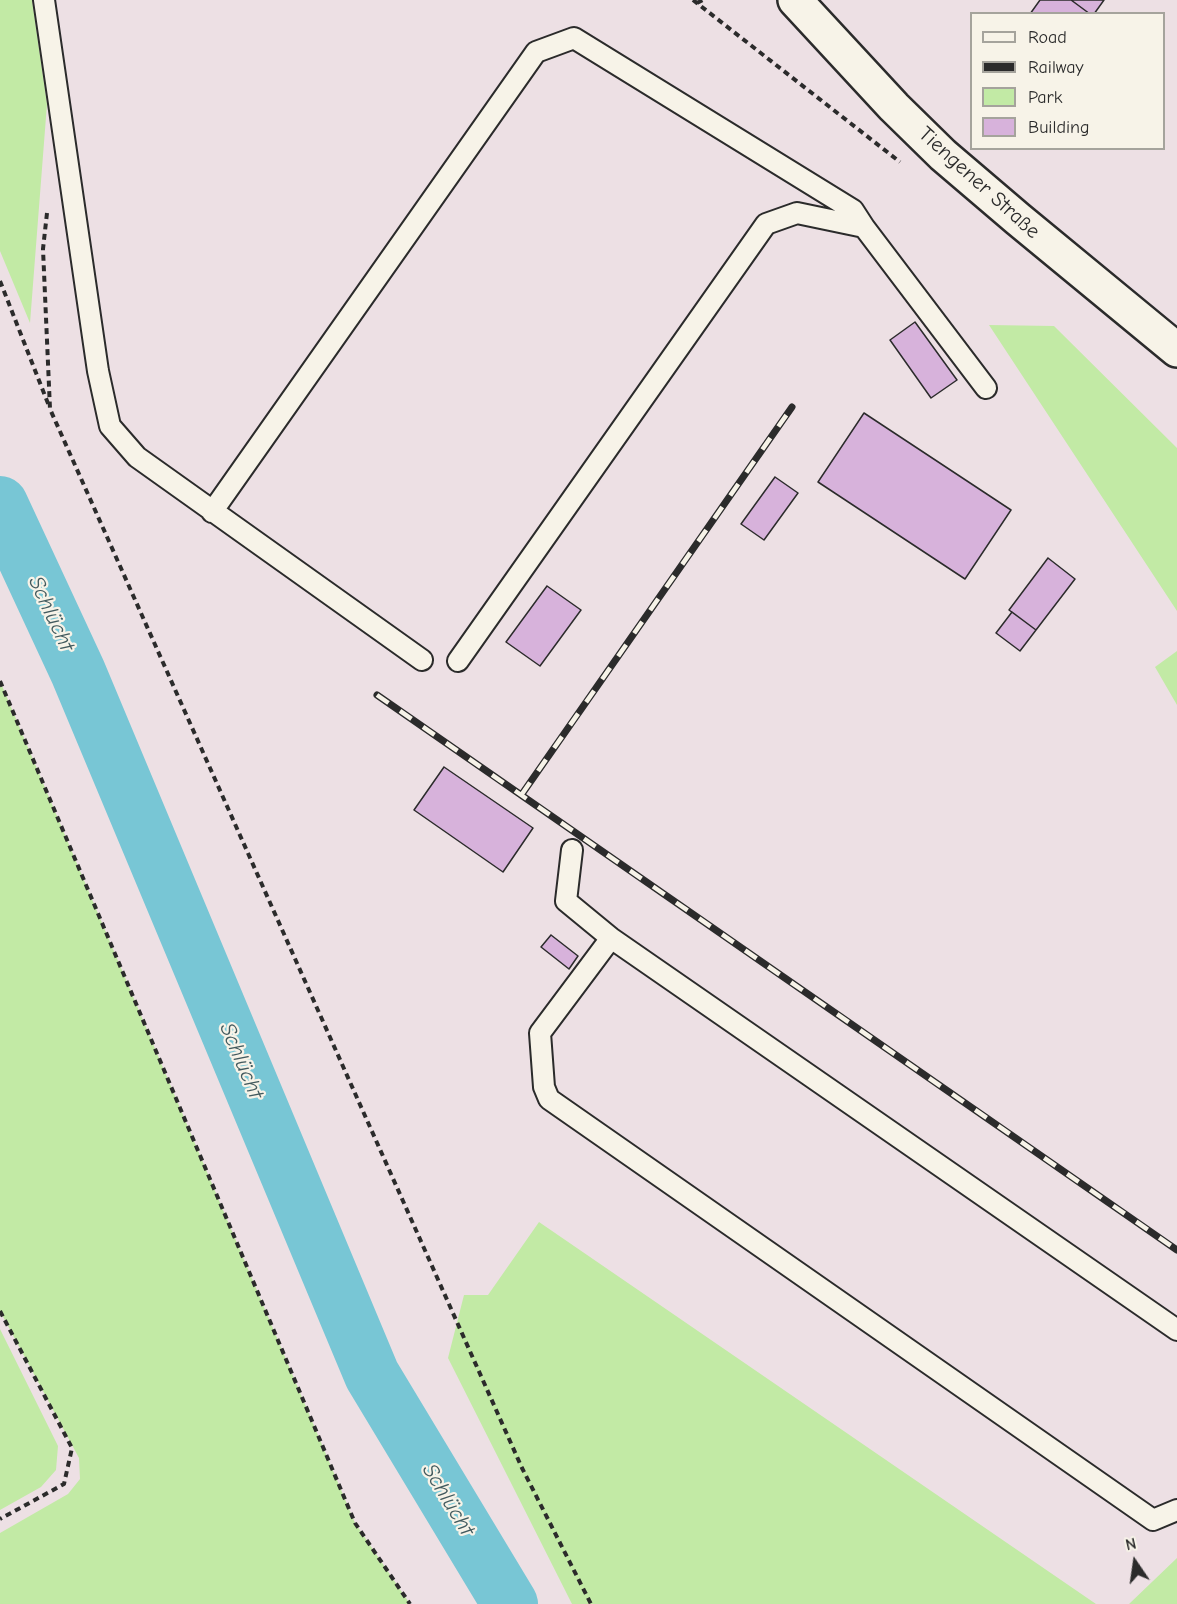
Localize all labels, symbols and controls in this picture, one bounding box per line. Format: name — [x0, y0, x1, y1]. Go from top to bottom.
legend — [970, 12, 1165, 150]
text: Road — [1028, 27, 1067, 48]
text: Railway — [1028, 57, 1084, 78]
text: Park — [1028, 87, 1062, 108]
text: Building — [1028, 117, 1090, 138]
street label: Tiengener Straße — [913, 122, 1045, 244]
water label: Schlücht — [22, 572, 80, 656]
water label: Schlücht — [213, 1019, 269, 1103]
water label: Schlücht — [416, 1459, 480, 1541]
north arrow — [1105, 1532, 1165, 1592]
text: N — [1124, 1535, 1138, 1554]

